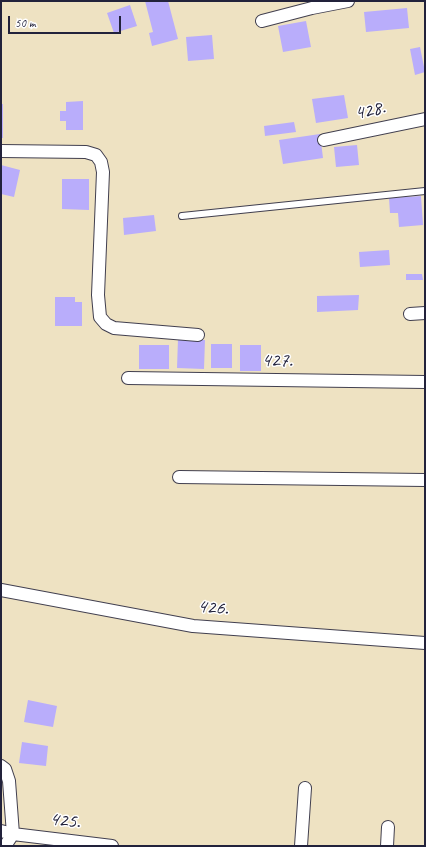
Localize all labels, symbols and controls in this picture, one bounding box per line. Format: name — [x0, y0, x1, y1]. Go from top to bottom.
scale bar — [10, 8, 123, 34]
text: 50 m — [15, 15, 35, 31]
street label: 428. — [352, 96, 388, 126]
street label: 427. — [261, 349, 293, 373]
street label: 426. — [197, 595, 229, 621]
street label: 425. — [48, 807, 82, 835]

